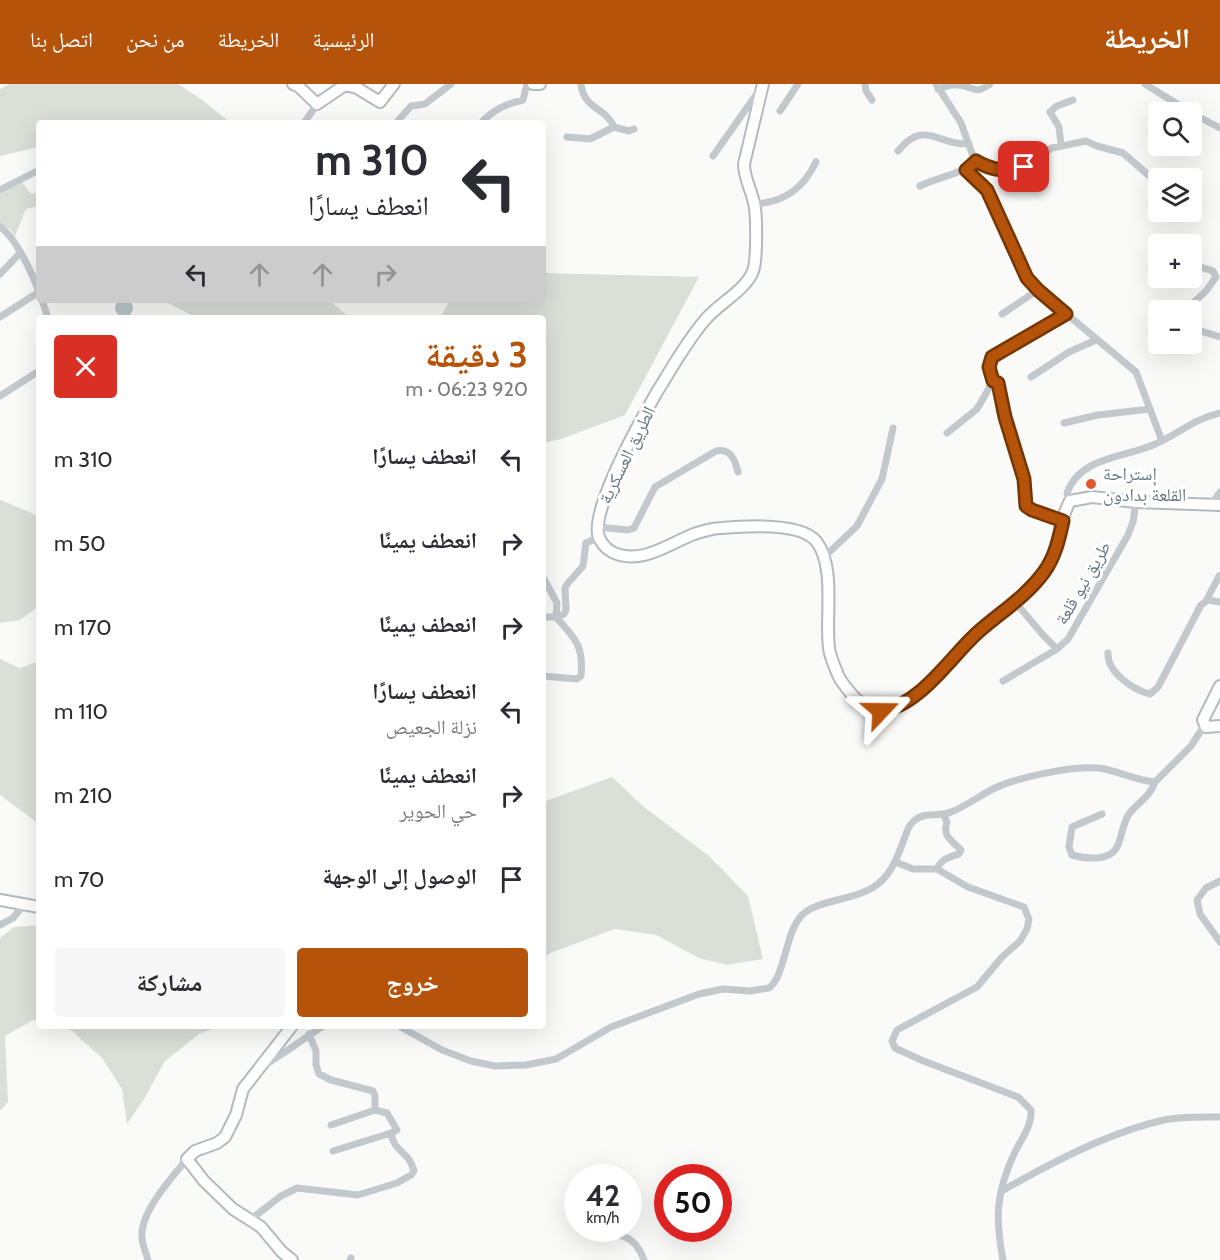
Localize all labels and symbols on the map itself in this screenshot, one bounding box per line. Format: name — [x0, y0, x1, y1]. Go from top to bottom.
pin — [998, 141, 1049, 192]
street label: الطريق العسكرية — [594, 403, 660, 507]
place label: إستراحة القلعة بدادون — [1103, 463, 1186, 506]
marker: إستراحة القلعة بدادون — [1084, 477, 1098, 491]
street label: طريق نيو قلعة — [1050, 537, 1116, 629]
position arrow — [849, 679, 913, 743]
speed limit sign: 50 — [654, 1164, 732, 1242]

